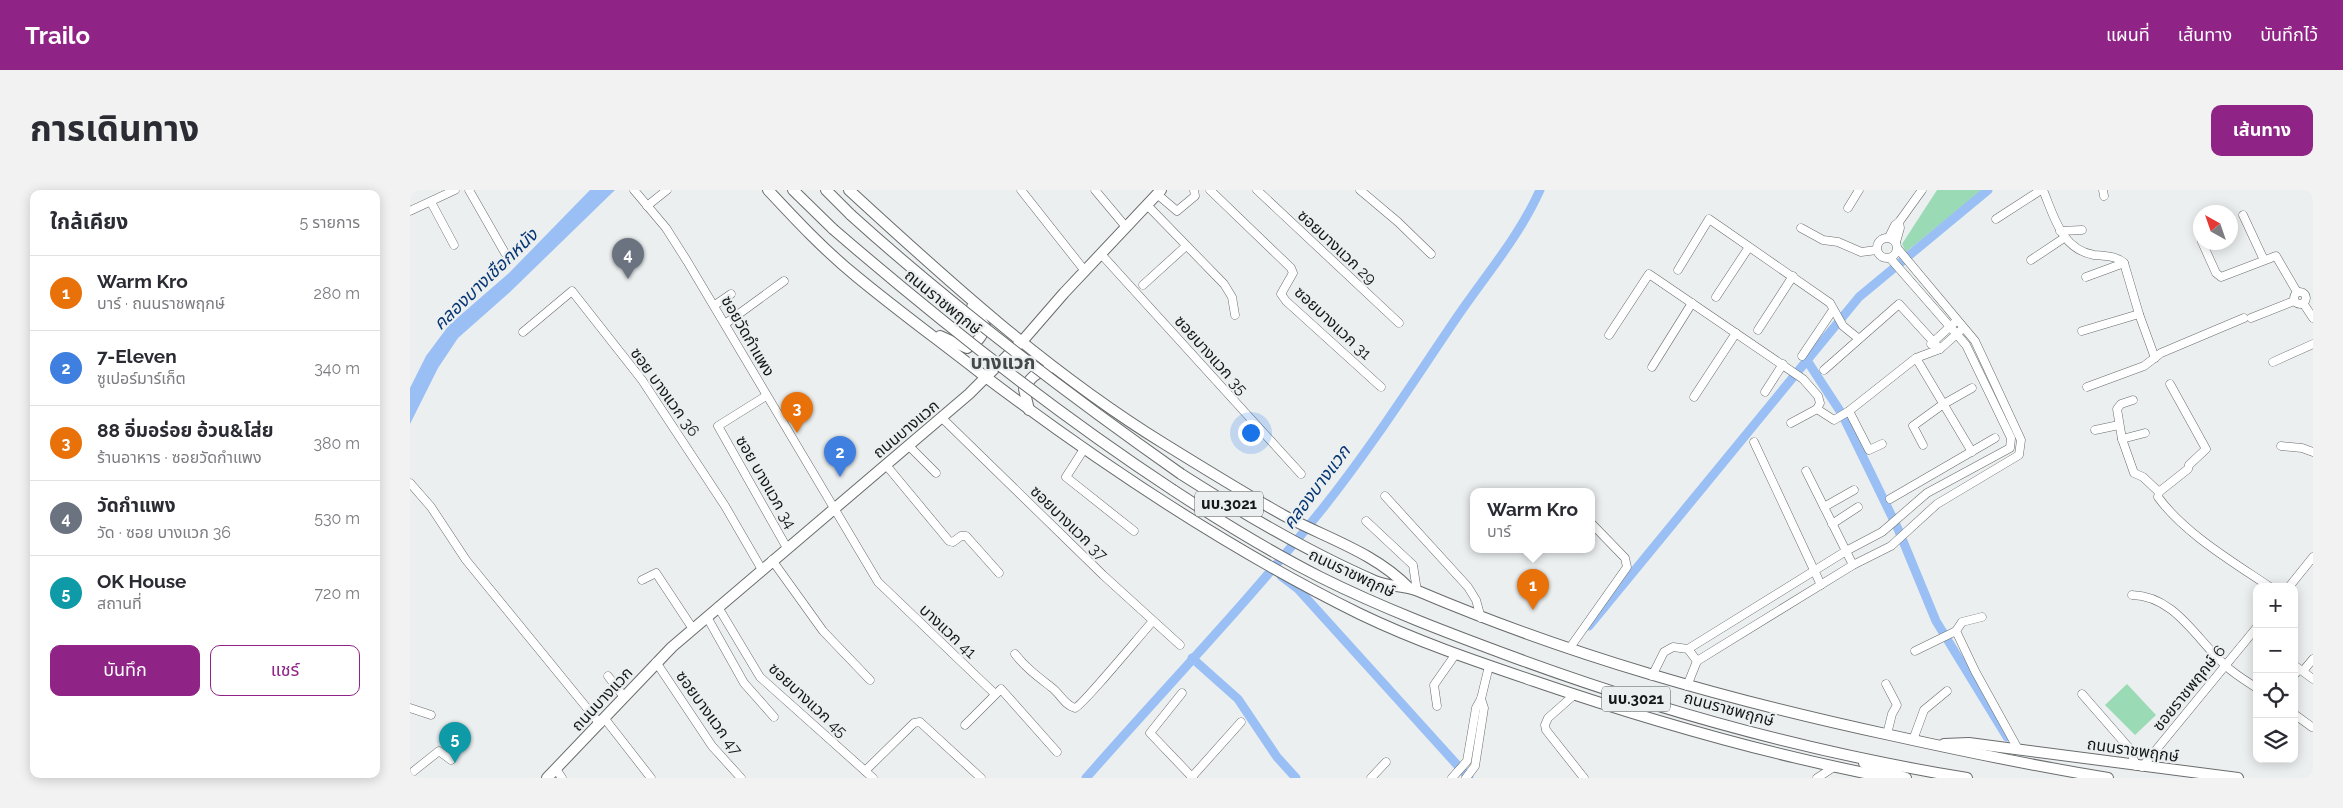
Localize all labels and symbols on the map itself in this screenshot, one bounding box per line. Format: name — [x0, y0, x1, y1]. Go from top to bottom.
north arrow — [2193, 205, 2238, 250]
street label: ซอยบางแวก 29 — [1294, 206, 1380, 288]
water label: คลองบางเชือกหนัง — [429, 223, 542, 334]
pin: 4 — [612, 238, 644, 279]
street label: ถนนราชพฤกษ์ — [901, 265, 985, 339]
street label: ซอยบางแวก 31 — [1291, 283, 1375, 364]
street label: ซอยวัดกำแพง — [717, 292, 779, 380]
street label: ซอยบางแวก 35 — [1170, 311, 1252, 399]
street label: ซอย บางแวก 36 — [626, 344, 704, 440]
district label: บางแวก — [971, 351, 1035, 373]
pin: 3 — [781, 392, 813, 433]
street label: ถนนบางแวก — [869, 396, 943, 462]
your location — [1238, 420, 1264, 446]
street label: ซอย บางแวก 34 — [732, 432, 800, 532]
pin: 2 — [824, 436, 856, 477]
water label: คลองบางแวก — [1278, 440, 1355, 533]
street label: ซอยบางแวก 37 — [1026, 481, 1112, 565]
road number: นบ.3021 — [1195, 492, 1263, 516]
street label: ถนนราชพฤกษ์ — [1306, 545, 1398, 601]
pin: 1 — [1517, 569, 1549, 610]
street label: บางแวก 41 — [916, 600, 980, 662]
street label: ซอยราชพฤกษ์ 6 — [2149, 641, 2229, 735]
street label: ซอยบางแวก 45 — [765, 659, 851, 741]
street label: ถนนบางแวก — [568, 663, 636, 735]
street label: ซอยบางแวก 47 — [672, 667, 746, 759]
road number: นบ.3021 — [1602, 686, 1670, 712]
street label: ถนนราชพฤกษ์ — [1682, 688, 1776, 730]
pin: 5 — [439, 722, 471, 763]
street label: ถนนราชพฤกษ์ — [2086, 734, 2180, 766]

